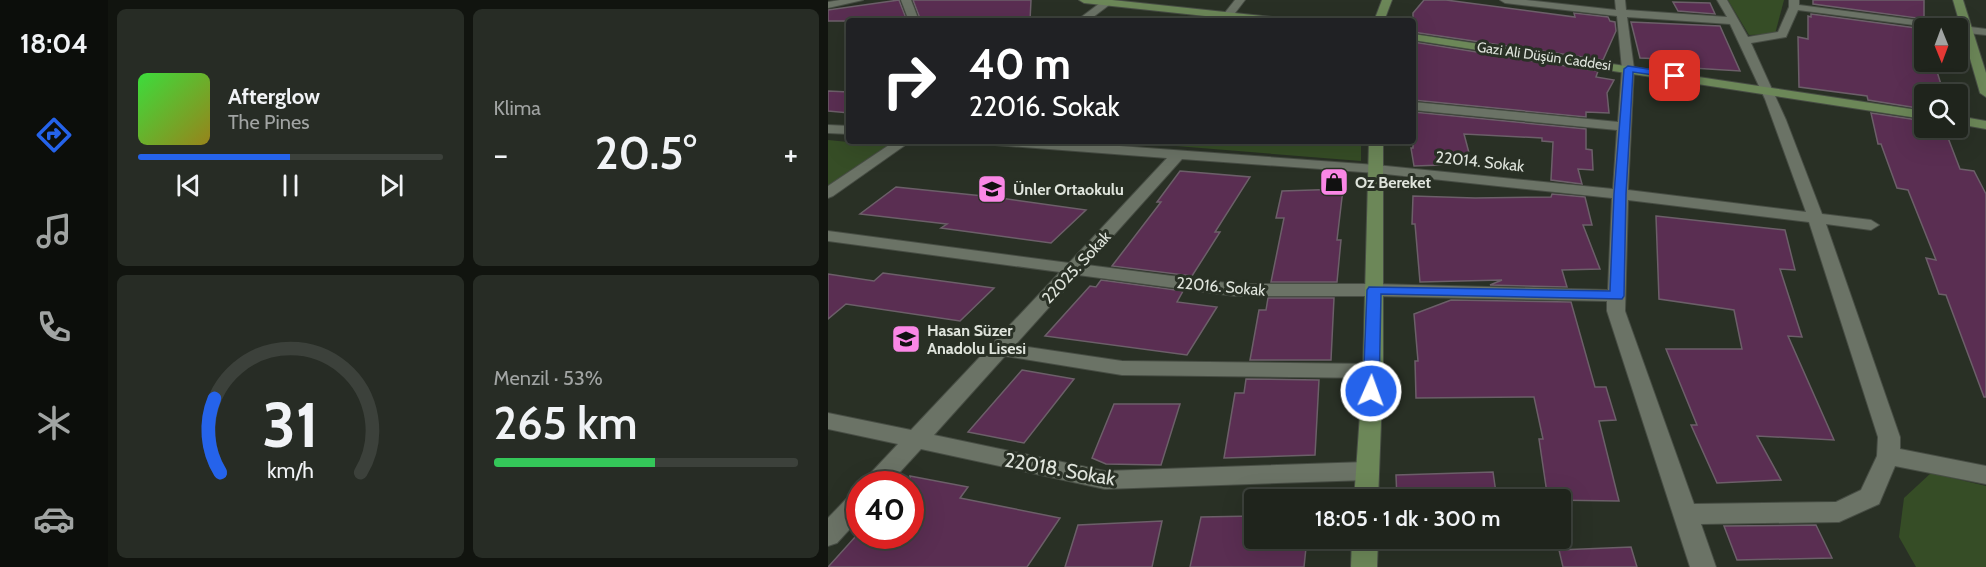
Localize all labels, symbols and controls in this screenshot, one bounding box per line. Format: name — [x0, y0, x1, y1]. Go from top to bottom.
north arrow — [1914, 18, 1968, 72]
map controls — [1914, 18, 1968, 138]
text: 18:04 — [20, 27, 88, 60]
text: 40 m — [969, 38, 1071, 90]
street label: Gazi Ali Düşün Caddesi — [1476, 38, 1612, 74]
icon: right — [870, 42, 948, 120]
pin — [1649, 50, 1700, 101]
icon: arrive — [1658, 59, 1691, 92]
text: Afterglow — [228, 83, 320, 110]
button: search — [1914, 84, 1968, 138]
text: 22016. Sokak — [969, 90, 1120, 123]
text: Klima — [494, 96, 541, 120]
text: The Pines — [228, 110, 310, 134]
icon: directions — [33, 114, 75, 156]
text: 20.5° — [595, 126, 697, 180]
text: − — [494, 134, 508, 174]
text: + — [783, 134, 798, 174]
street label: 22014. Sokak — [1435, 147, 1526, 176]
shop icon: Oz Bereket — [1318, 166, 1350, 198]
icon: previous — [172, 169, 205, 202]
icon: pause — [274, 169, 307, 202]
icon: next — [375, 169, 408, 202]
school or university icon: Ünler Ortaokulu — [976, 173, 1008, 205]
place label: Oz Bereket — [1355, 173, 1432, 192]
place label: Ünler Ortaokulu — [1013, 180, 1124, 199]
icon: music — [33, 210, 75, 252]
street label: 22025. Sokak — [1038, 227, 1115, 307]
street label: 22016. Sokak — [1176, 273, 1267, 300]
icon: phone — [33, 306, 75, 348]
place label: Hasan Süzer Anadolu Lisesi — [927, 321, 1026, 358]
school or university icon: Hasan Süzer Anadolu Lisesi — [890, 323, 922, 355]
position arrow — [1339, 359, 1403, 423]
text: Menzil · 53% — [494, 366, 603, 390]
text: 31 — [262, 387, 319, 463]
text: 265 km — [494, 396, 637, 450]
icon: climate — [33, 402, 75, 444]
street label: 22018. Sokak — [1003, 447, 1117, 491]
text: km/h — [267, 458, 314, 484]
speed limit sign: 40 — [846, 471, 924, 549]
icon: car — [33, 498, 75, 540]
text: 18:05 · 1 dk · 300 m — [1315, 505, 1500, 532]

